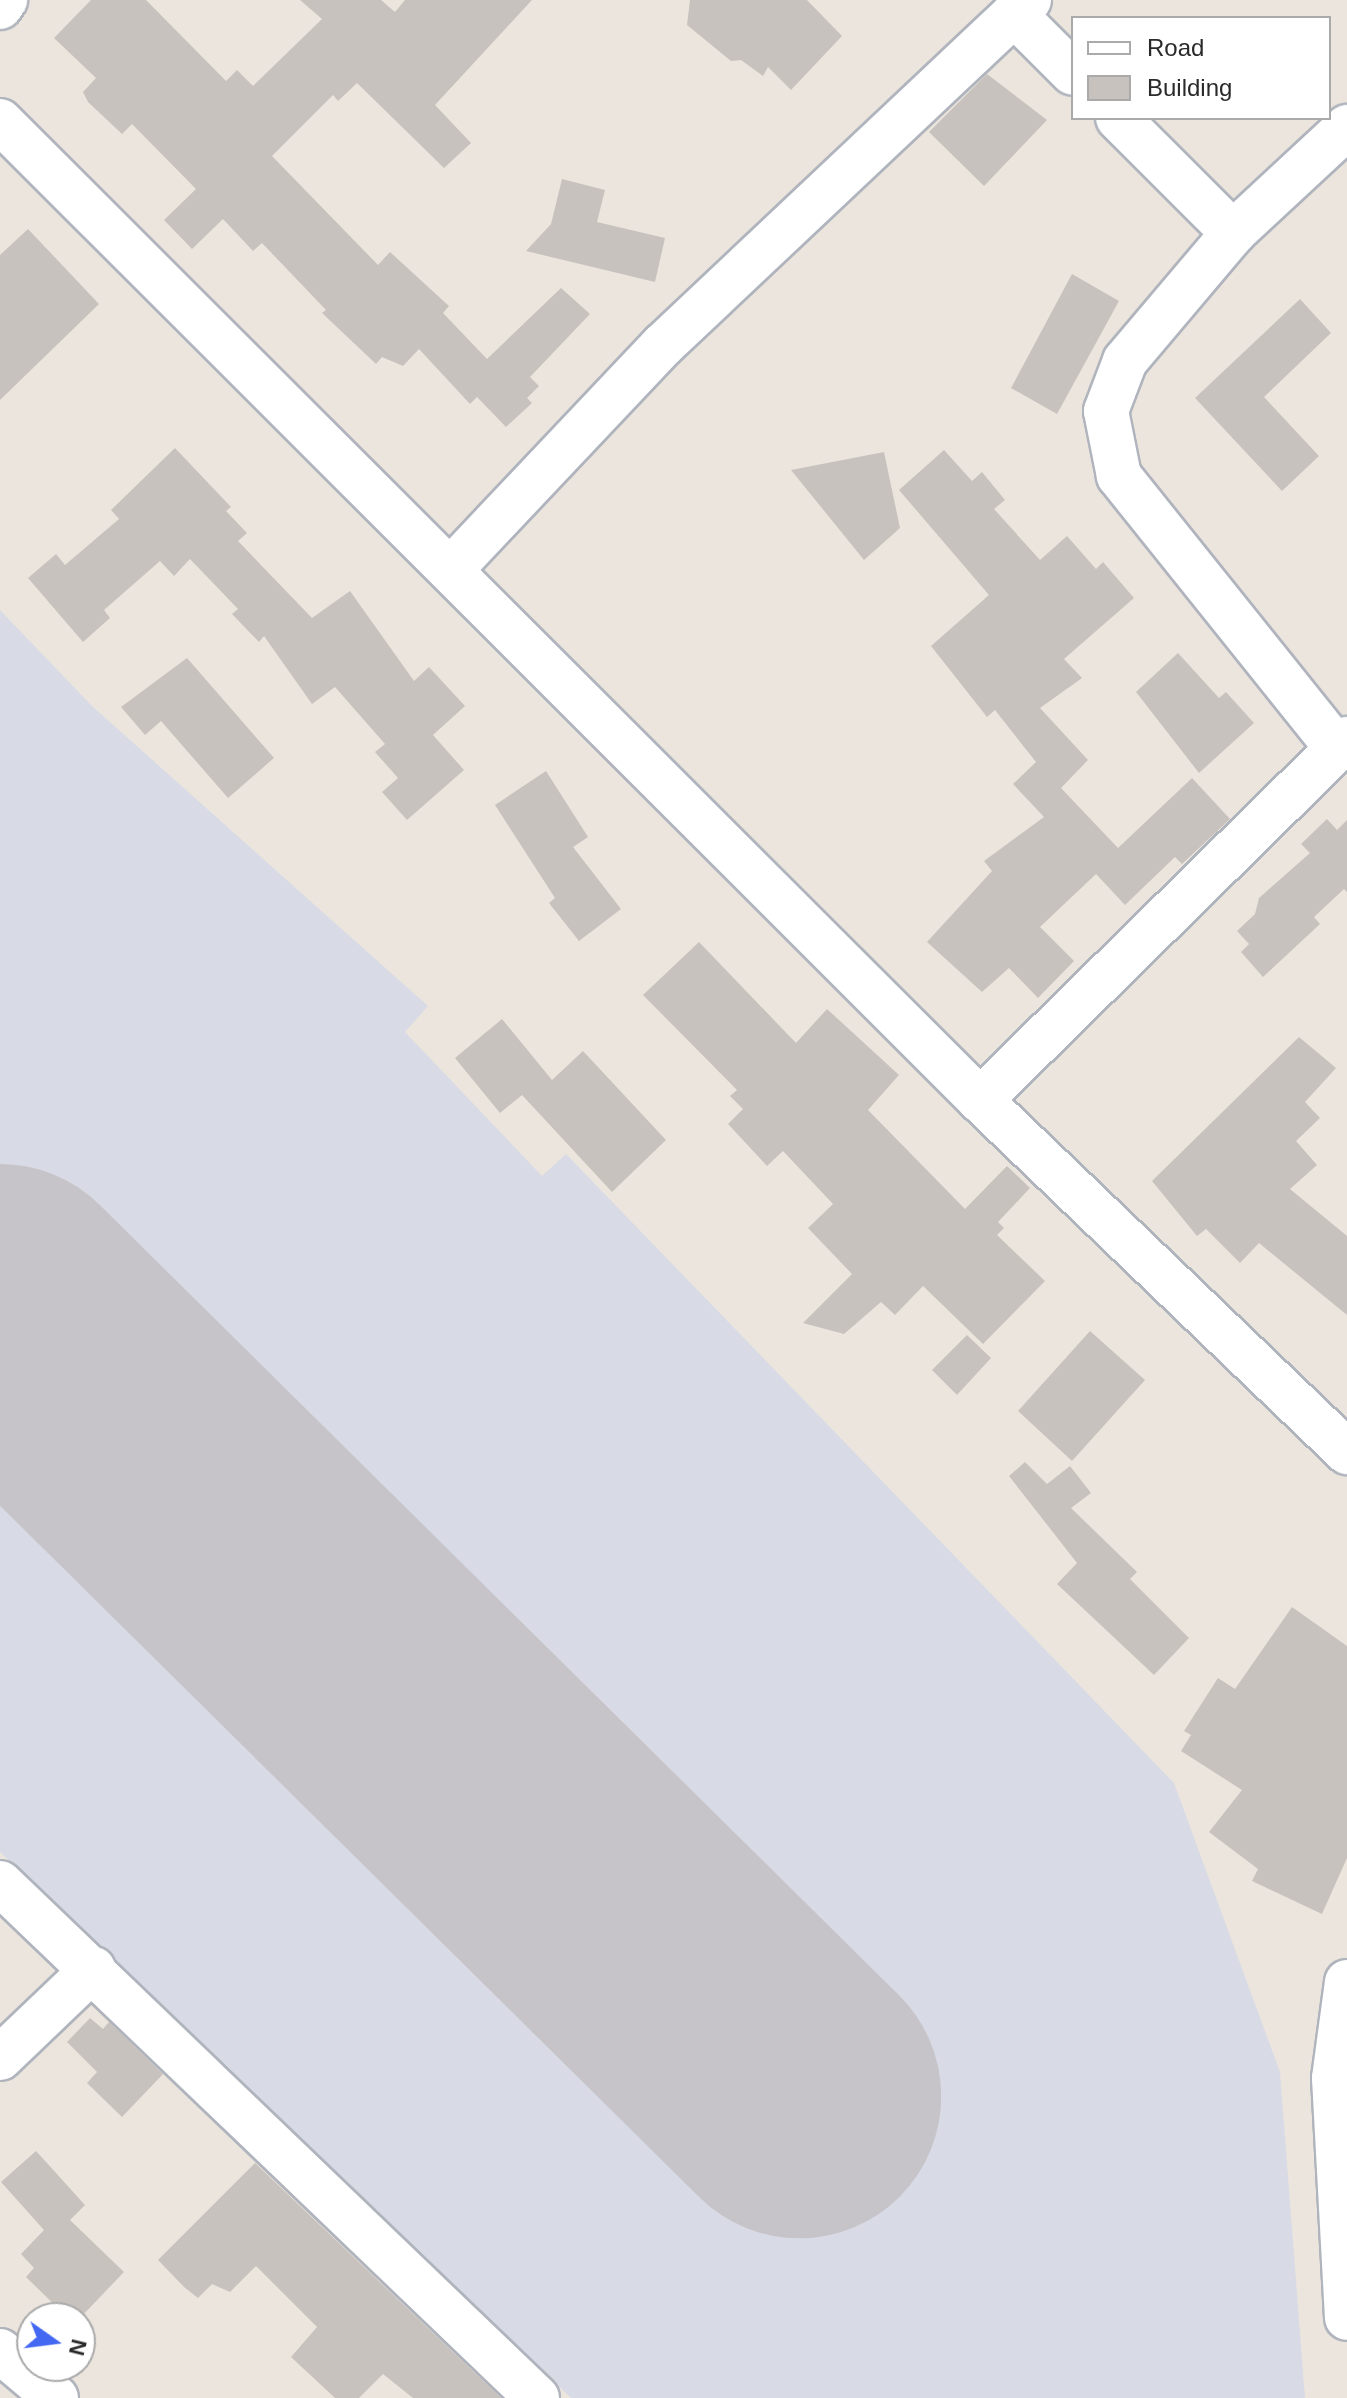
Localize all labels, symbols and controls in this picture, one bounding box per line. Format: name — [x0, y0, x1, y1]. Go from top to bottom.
legend — [1071, 16, 1331, 120]
text: Road — [1147, 34, 1204, 61]
text: Building — [1147, 74, 1232, 101]
north arrow — [16, 2302, 96, 2382]
text: N — [64, 2337, 92, 2358]

